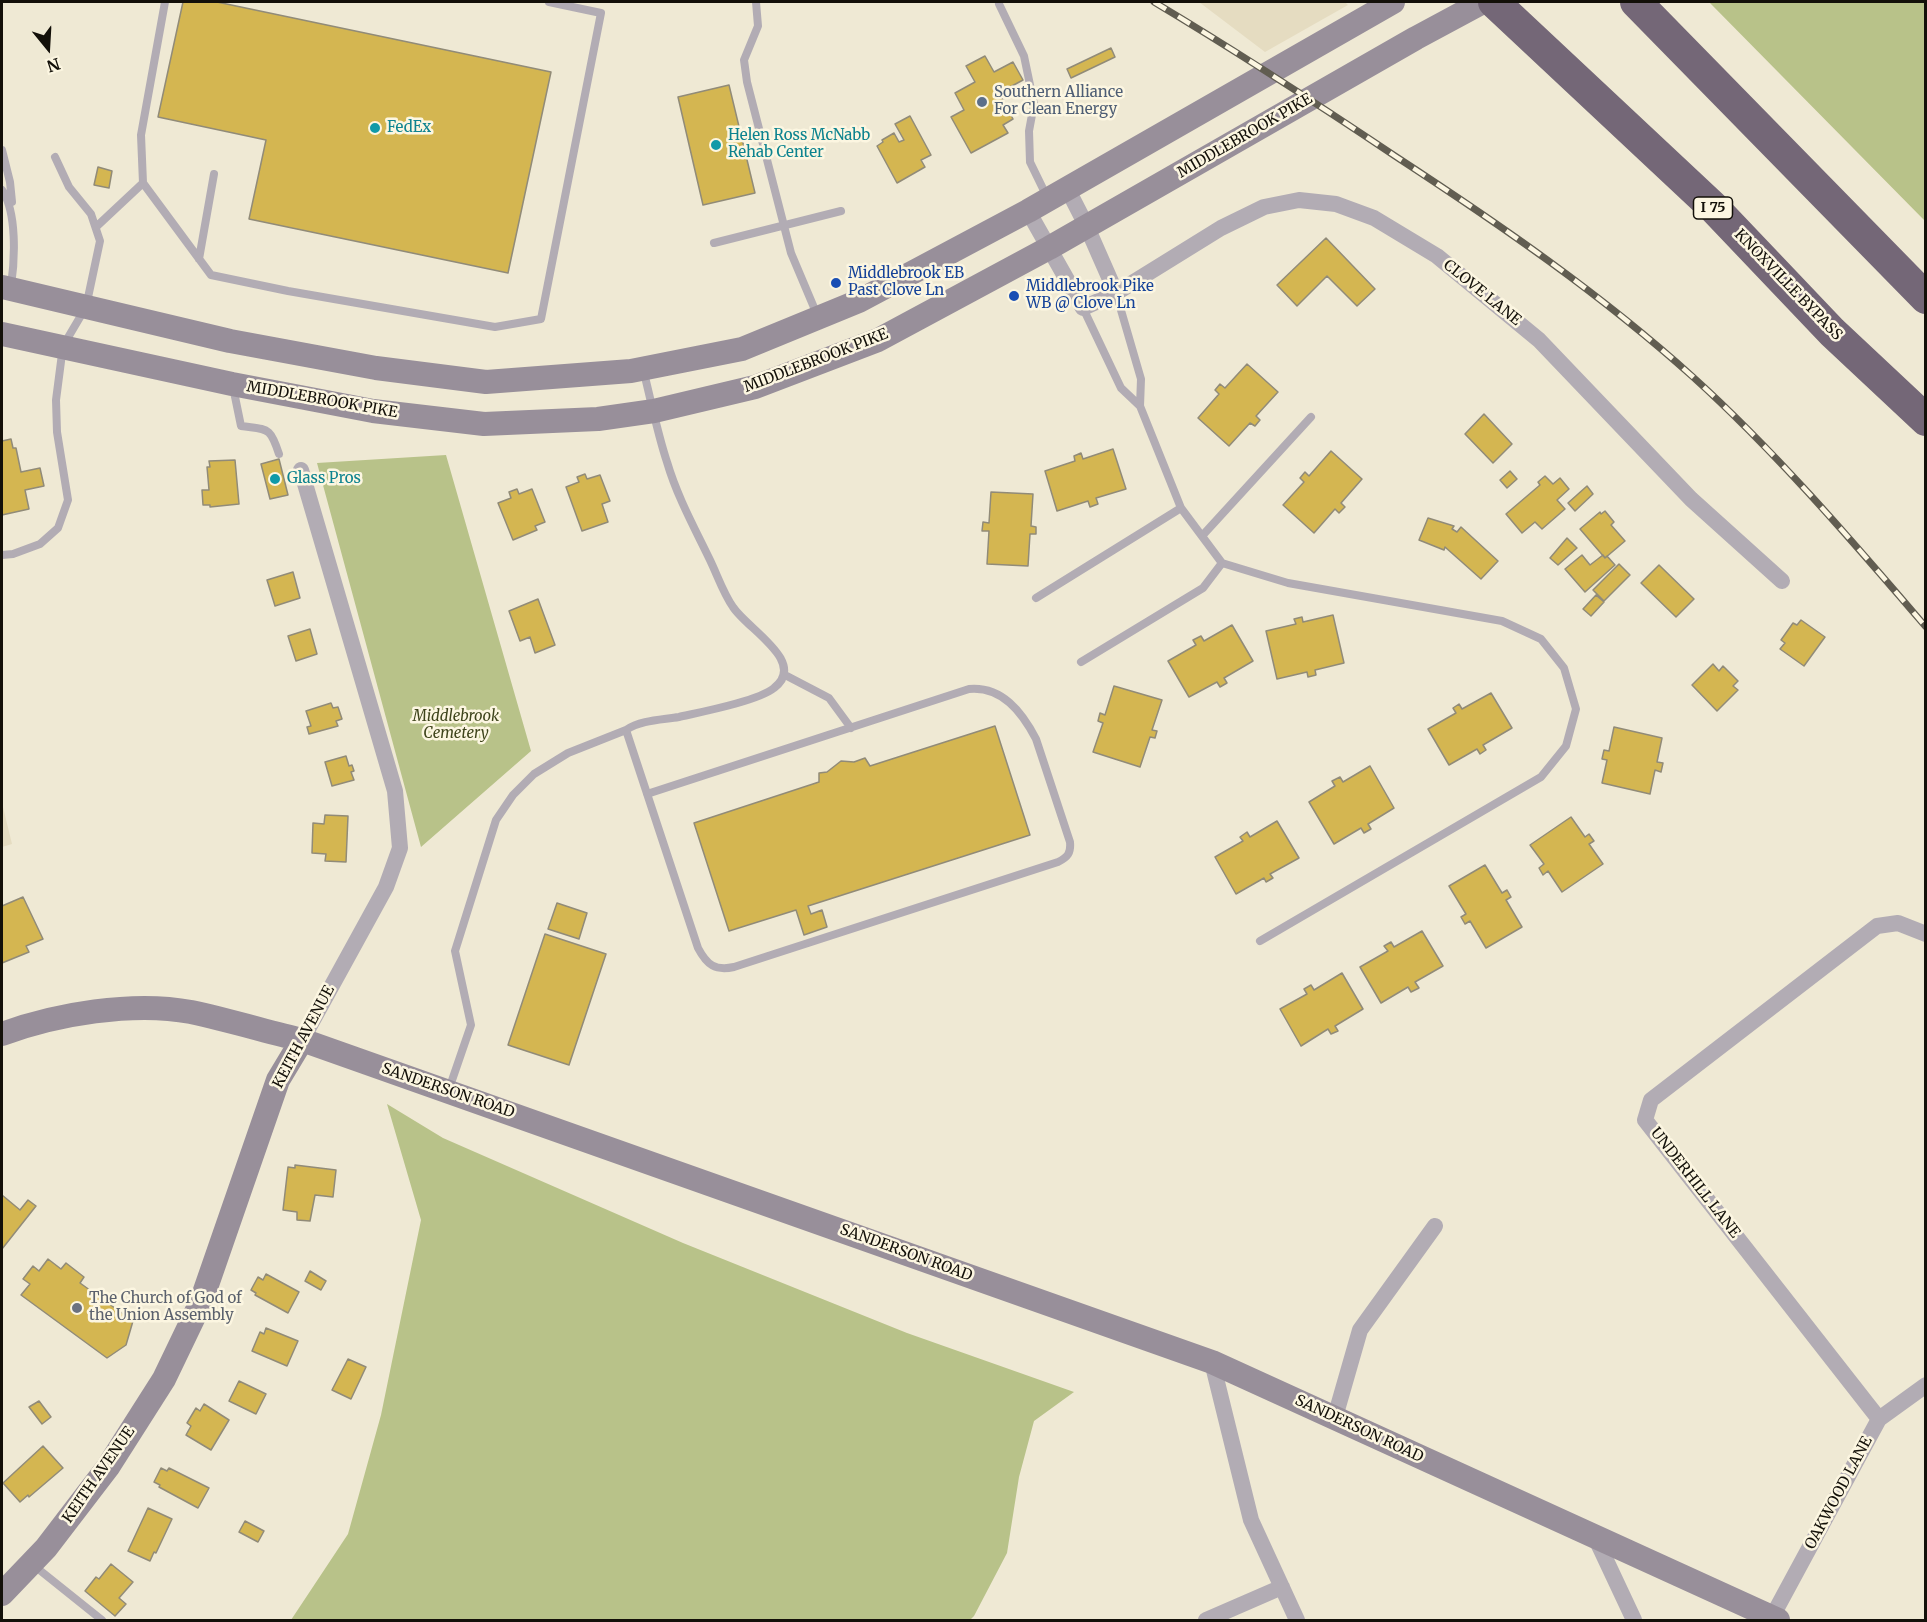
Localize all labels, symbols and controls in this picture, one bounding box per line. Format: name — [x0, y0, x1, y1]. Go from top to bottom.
north arrow — [18, 18, 78, 78]
text: N — [44, 54, 63, 77]
place label: Southern Alliance For Clean Energy — [994, 84, 1123, 119]
street label: MIDDLEBROOK PIKE — [1174, 90, 1316, 182]
marker: Southern Alliance For Clean Energy — [975, 95, 989, 109]
place label: FedEx — [387, 119, 431, 137]
marker: FedEx — [368, 121, 382, 135]
place label: Helen Ross McNabb Rehab Center — [728, 127, 870, 162]
marker: Helen Ross McNabb Rehab Center — [709, 138, 723, 152]
road number: I 75 — [1694, 197, 1732, 219]
street label: KNOXVILLE BYPASS — [1730, 226, 1846, 344]
street label: CLOVE LANE — [1440, 256, 1524, 330]
place label: Middlebrook EB Past Clove Ln — [848, 265, 964, 300]
marker: Middlebrook EB Past Clove Ln — [829, 276, 843, 290]
place label: Middlebrook Pike WB @ Clove Ln — [1026, 278, 1154, 313]
marker: Middlebrook Pike WB @ Clove Ln — [1007, 289, 1021, 303]
street label: MIDDLEBROOK PIKE — [741, 325, 891, 397]
street label: MIDDLEBROOK PIKE — [245, 378, 399, 422]
place label: Glass Pros — [287, 470, 361, 488]
marker: Glass Pros — [268, 472, 282, 486]
park label: Middlebrook Cemetery — [413, 708, 499, 743]
street label: KEITH AVENUE — [269, 983, 339, 1091]
street label: SANDERSON ROAD — [379, 1060, 517, 1122]
street label: UNDERHILL LANE — [1646, 1124, 1744, 1242]
street label: SANDERSON ROAD — [837, 1221, 975, 1285]
place label: The Church of God of the Union Assembly — [89, 1290, 242, 1325]
marker: The Church of God of the Union Assembly — [70, 1301, 84, 1315]
street label: SANDERSON ROAD — [1292, 1391, 1426, 1467]
street label: KEITH AVENUE — [59, 1423, 139, 1527]
street label: OAKWOOD LANE — [1802, 1434, 1876, 1552]

